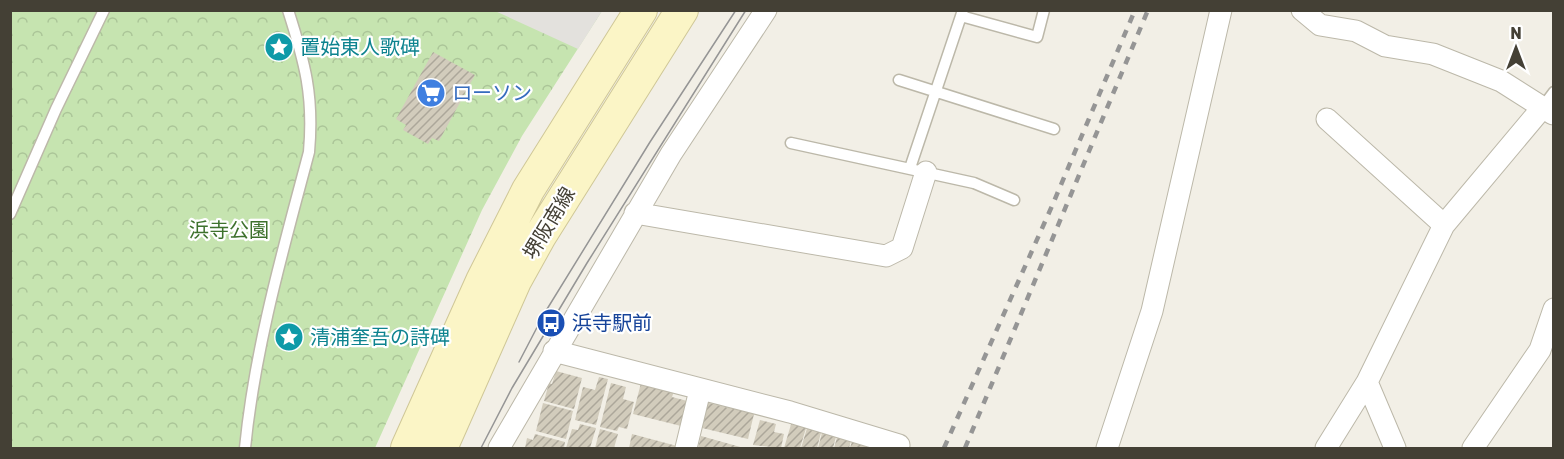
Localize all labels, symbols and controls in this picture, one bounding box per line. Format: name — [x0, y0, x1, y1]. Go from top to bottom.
north arrow — [1486, 18, 1546, 78]
text: N — [1510, 24, 1522, 43]
place icon: 置始東人歌碑 — [263, 31, 295, 63]
place label: 置始東人歌碑 — [300, 35, 420, 59]
supermarket icon: ローソン — [415, 77, 447, 109]
place label: ローソン — [452, 81, 532, 105]
street label: 堺阪南線 — [518, 183, 580, 263]
park label: 浜寺公園 — [189, 218, 269, 242]
bus stop icon: 浜寺駅前 — [535, 307, 567, 339]
place label: 浜寺駅前 — [572, 311, 652, 335]
place icon: 清浦奎吾の詩碑 — [273, 321, 305, 353]
place label: 清浦奎吾の詩碑 — [310, 325, 450, 349]

